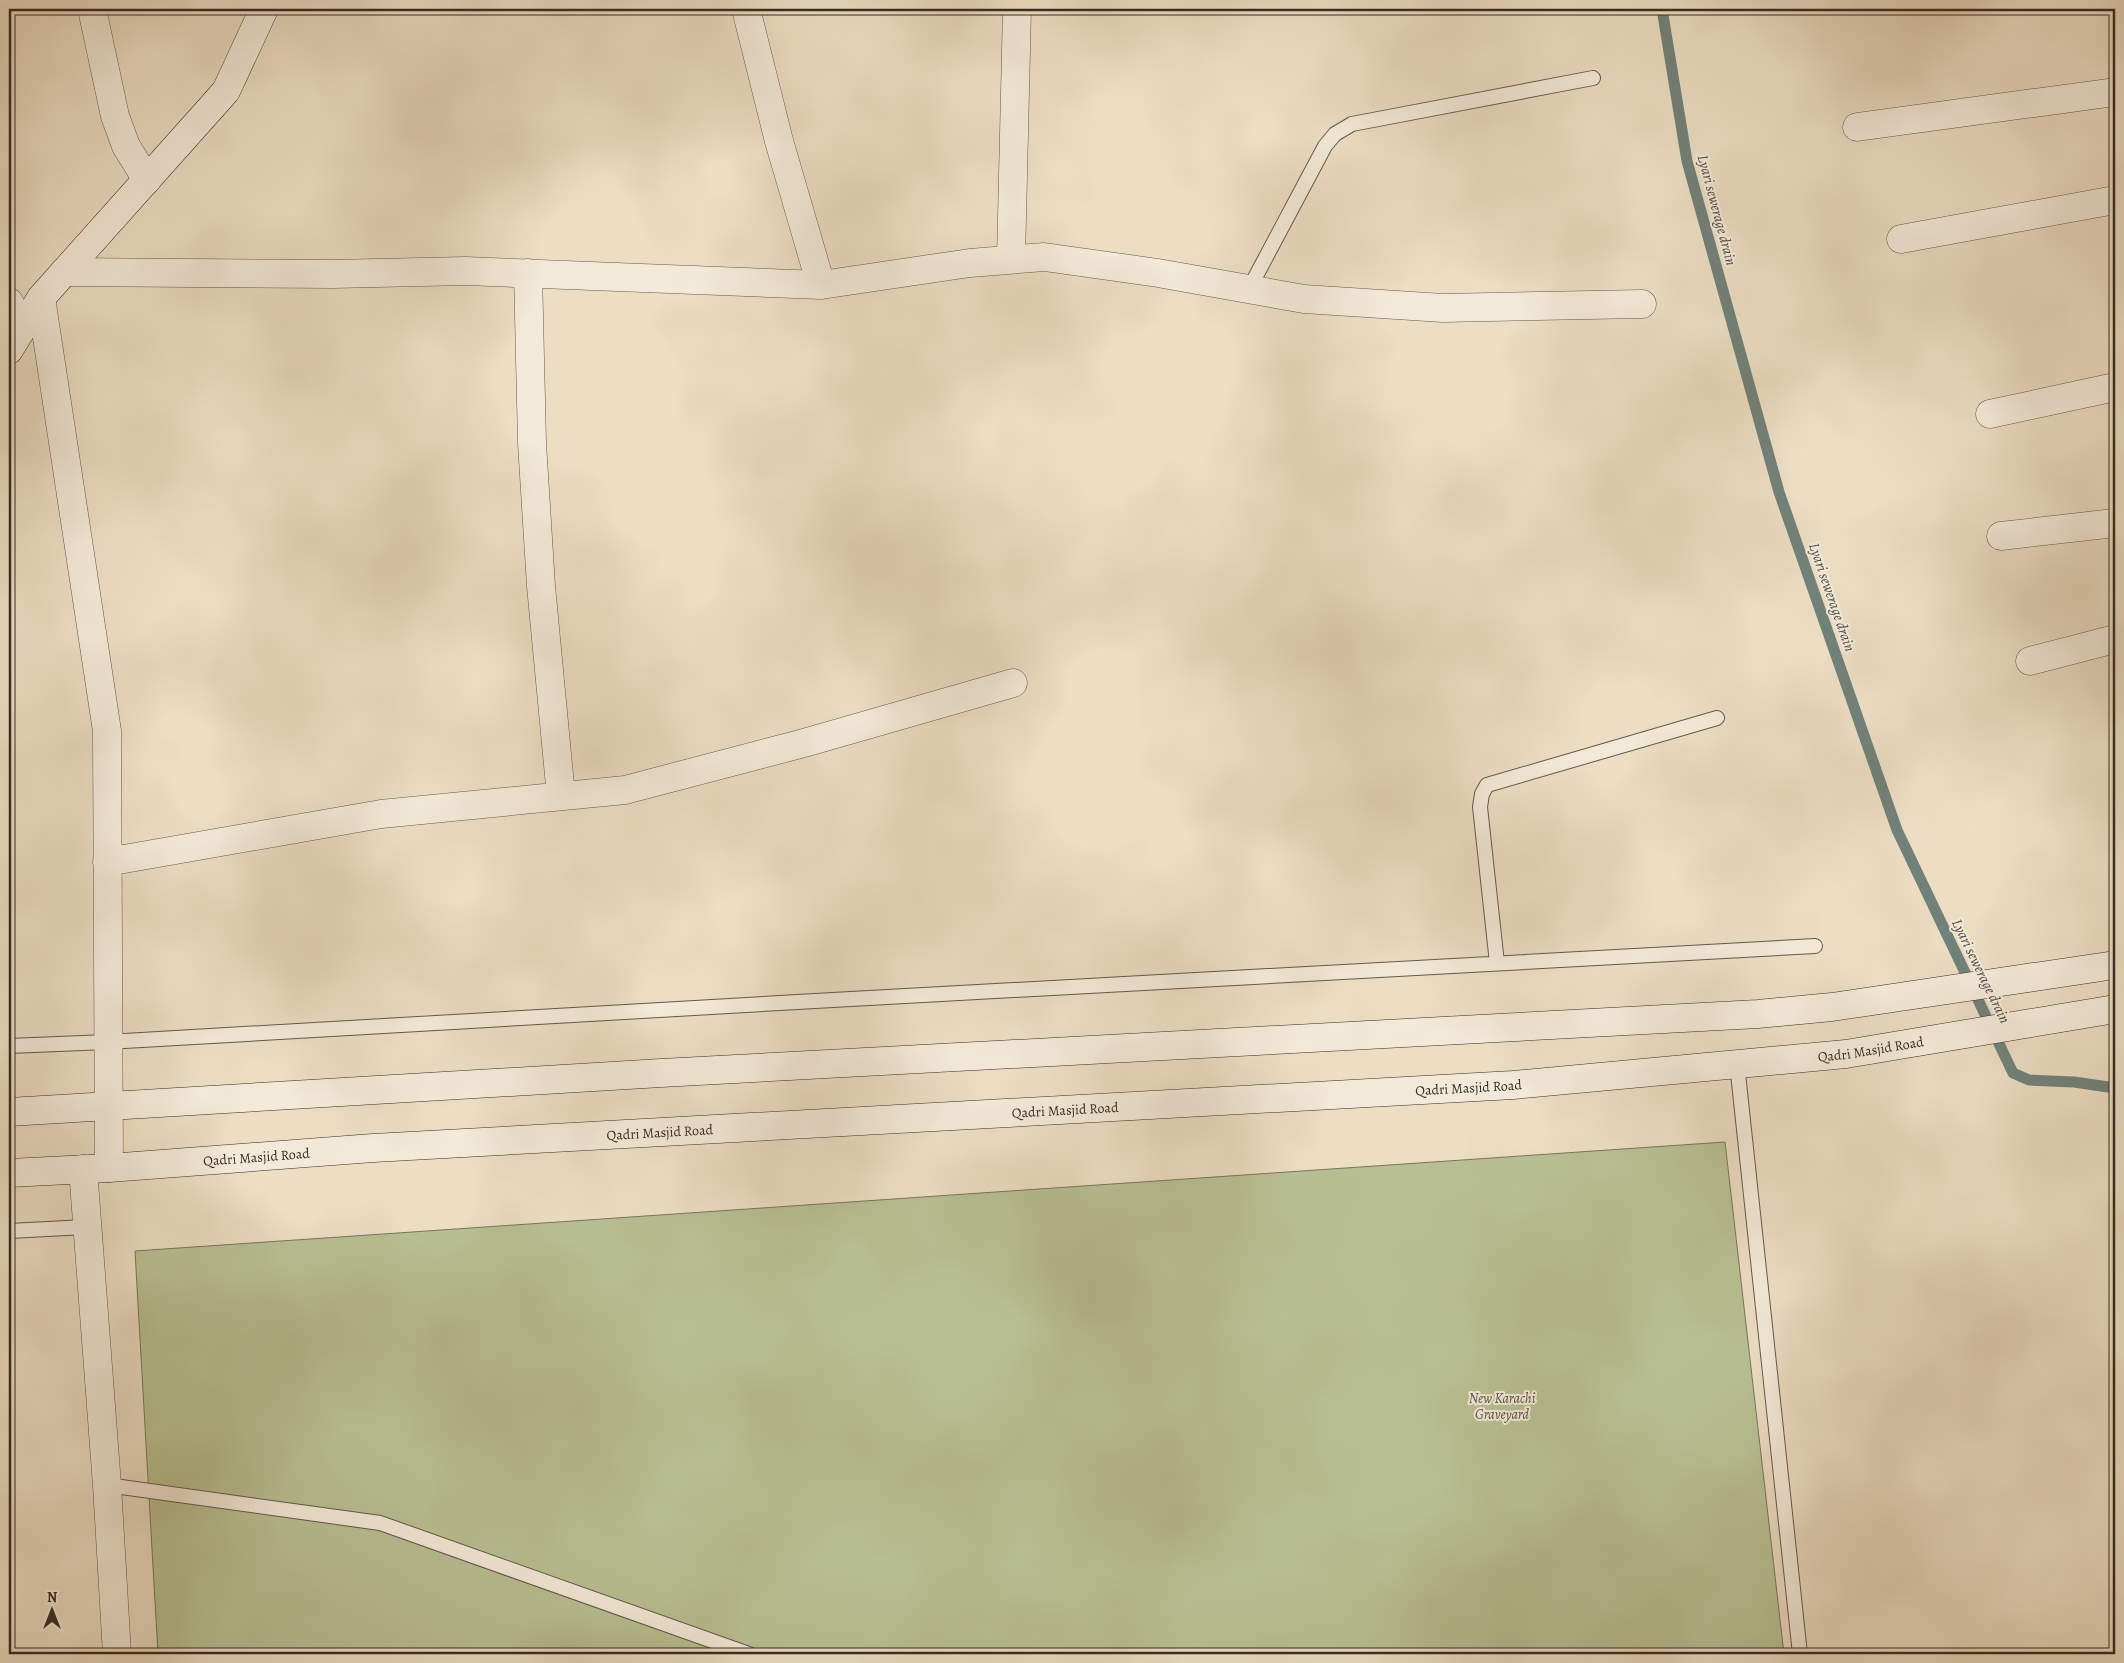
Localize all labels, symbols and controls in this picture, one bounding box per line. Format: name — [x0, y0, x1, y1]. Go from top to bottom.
water label: Lyari sewerage drain — [1693, 152, 1741, 268]
water label: Lyari sewerage drain — [1804, 540, 1860, 654]
water label: Lyari sewerage drain — [1947, 915, 2015, 1027]
street label: Qadri Masjid Road — [1817, 1032, 1925, 1066]
street label: Qadri Masjid Road — [1415, 1075, 1523, 1100]
street label: Qadri Masjid Road — [1011, 1097, 1119, 1122]
street label: Qadri Masjid Road — [606, 1120, 714, 1145]
street label: Qadri Masjid Road — [202, 1143, 311, 1170]
park label: New Karachi Graveyard — [1469, 1389, 1536, 1424]
north arrow — [28, 1586, 78, 1636]
text: N — [47, 1588, 57, 1607]

